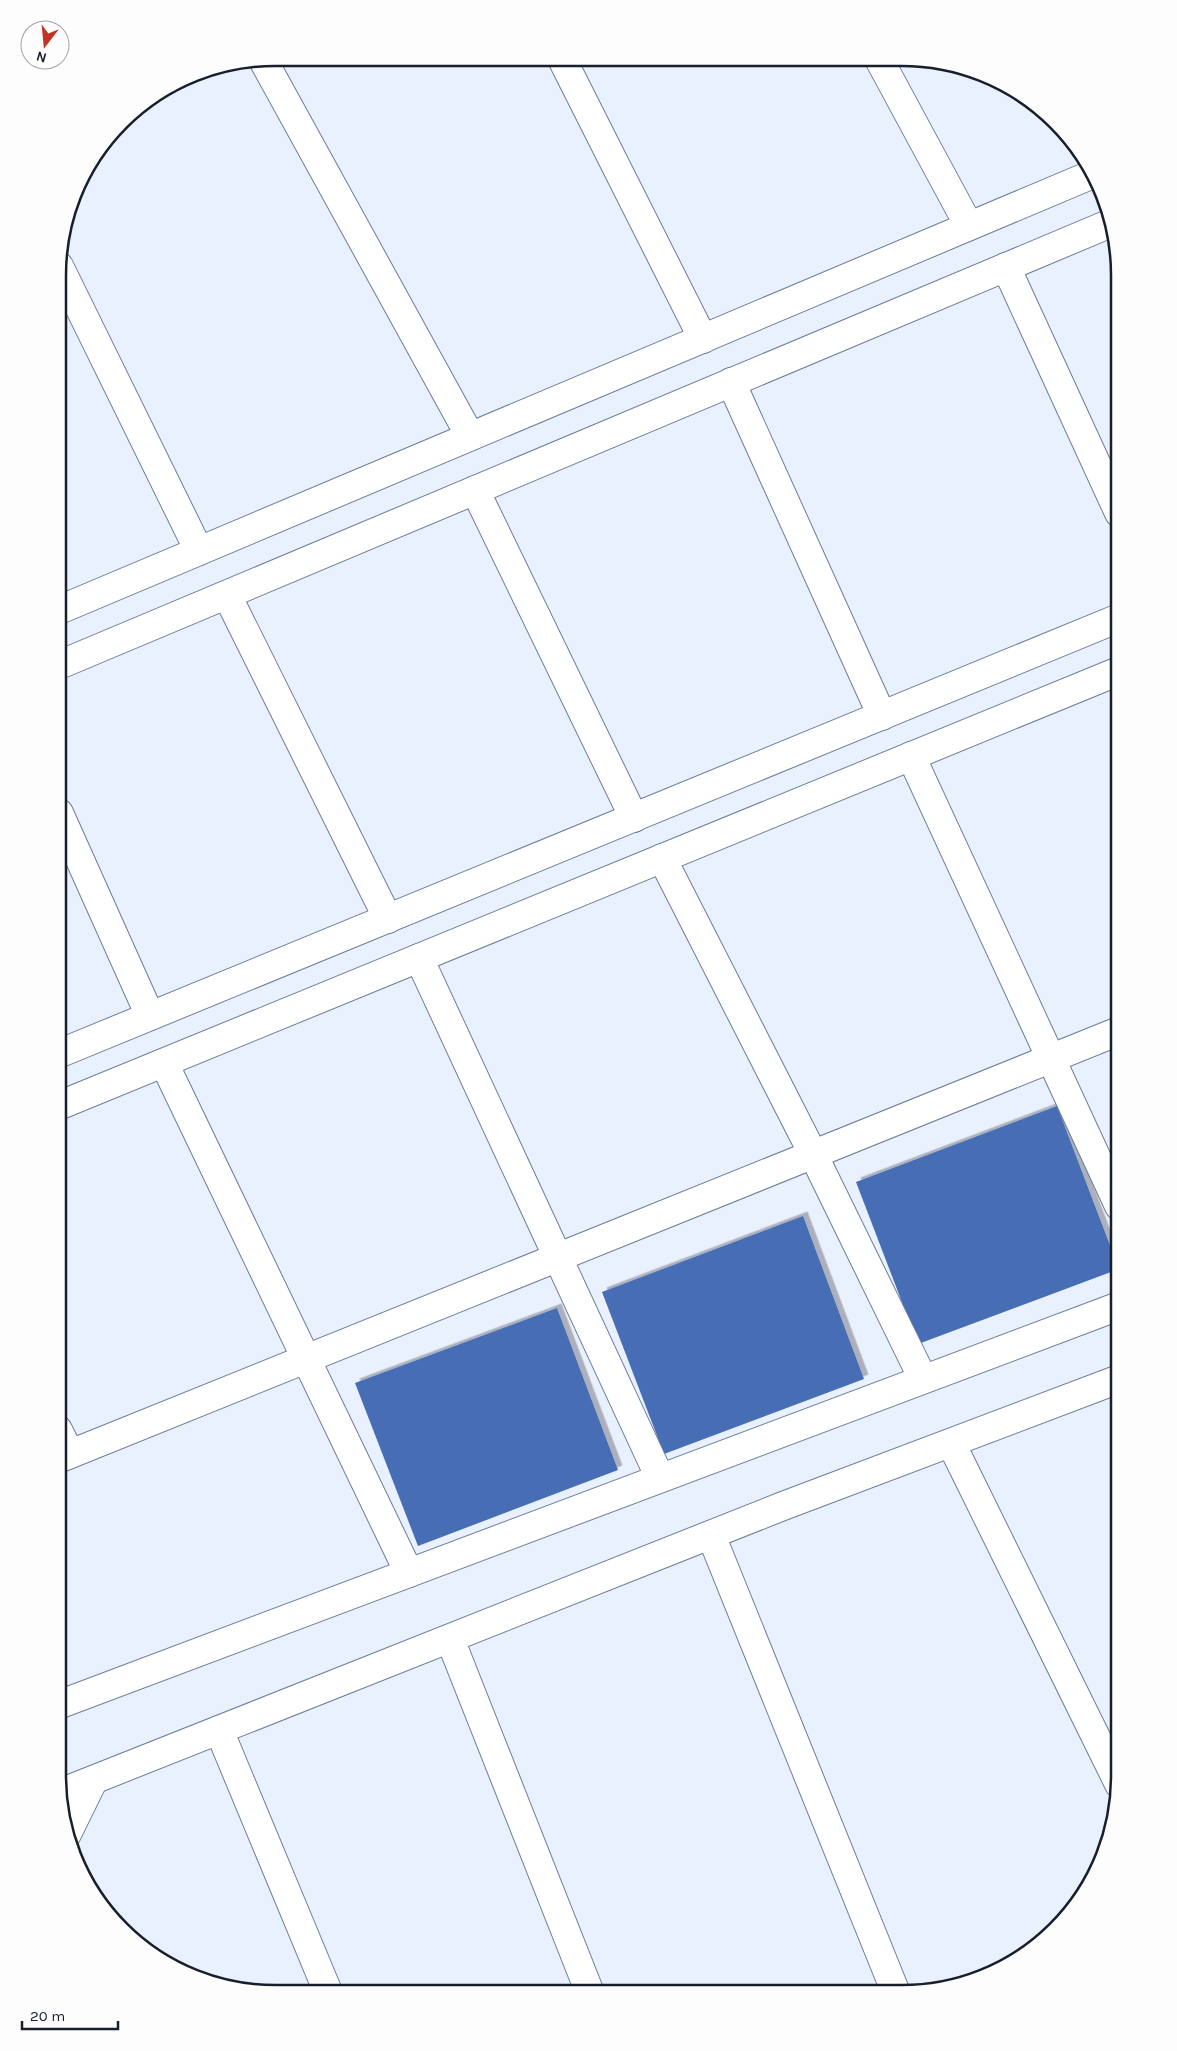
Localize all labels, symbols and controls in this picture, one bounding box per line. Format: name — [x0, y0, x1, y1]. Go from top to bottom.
north arrow — [20, 20, 70, 70]
text: N — [34, 47, 49, 67]
scale bar — [22, 1998, 119, 2030]
text: 20 m — [30, 2007, 65, 2025]

